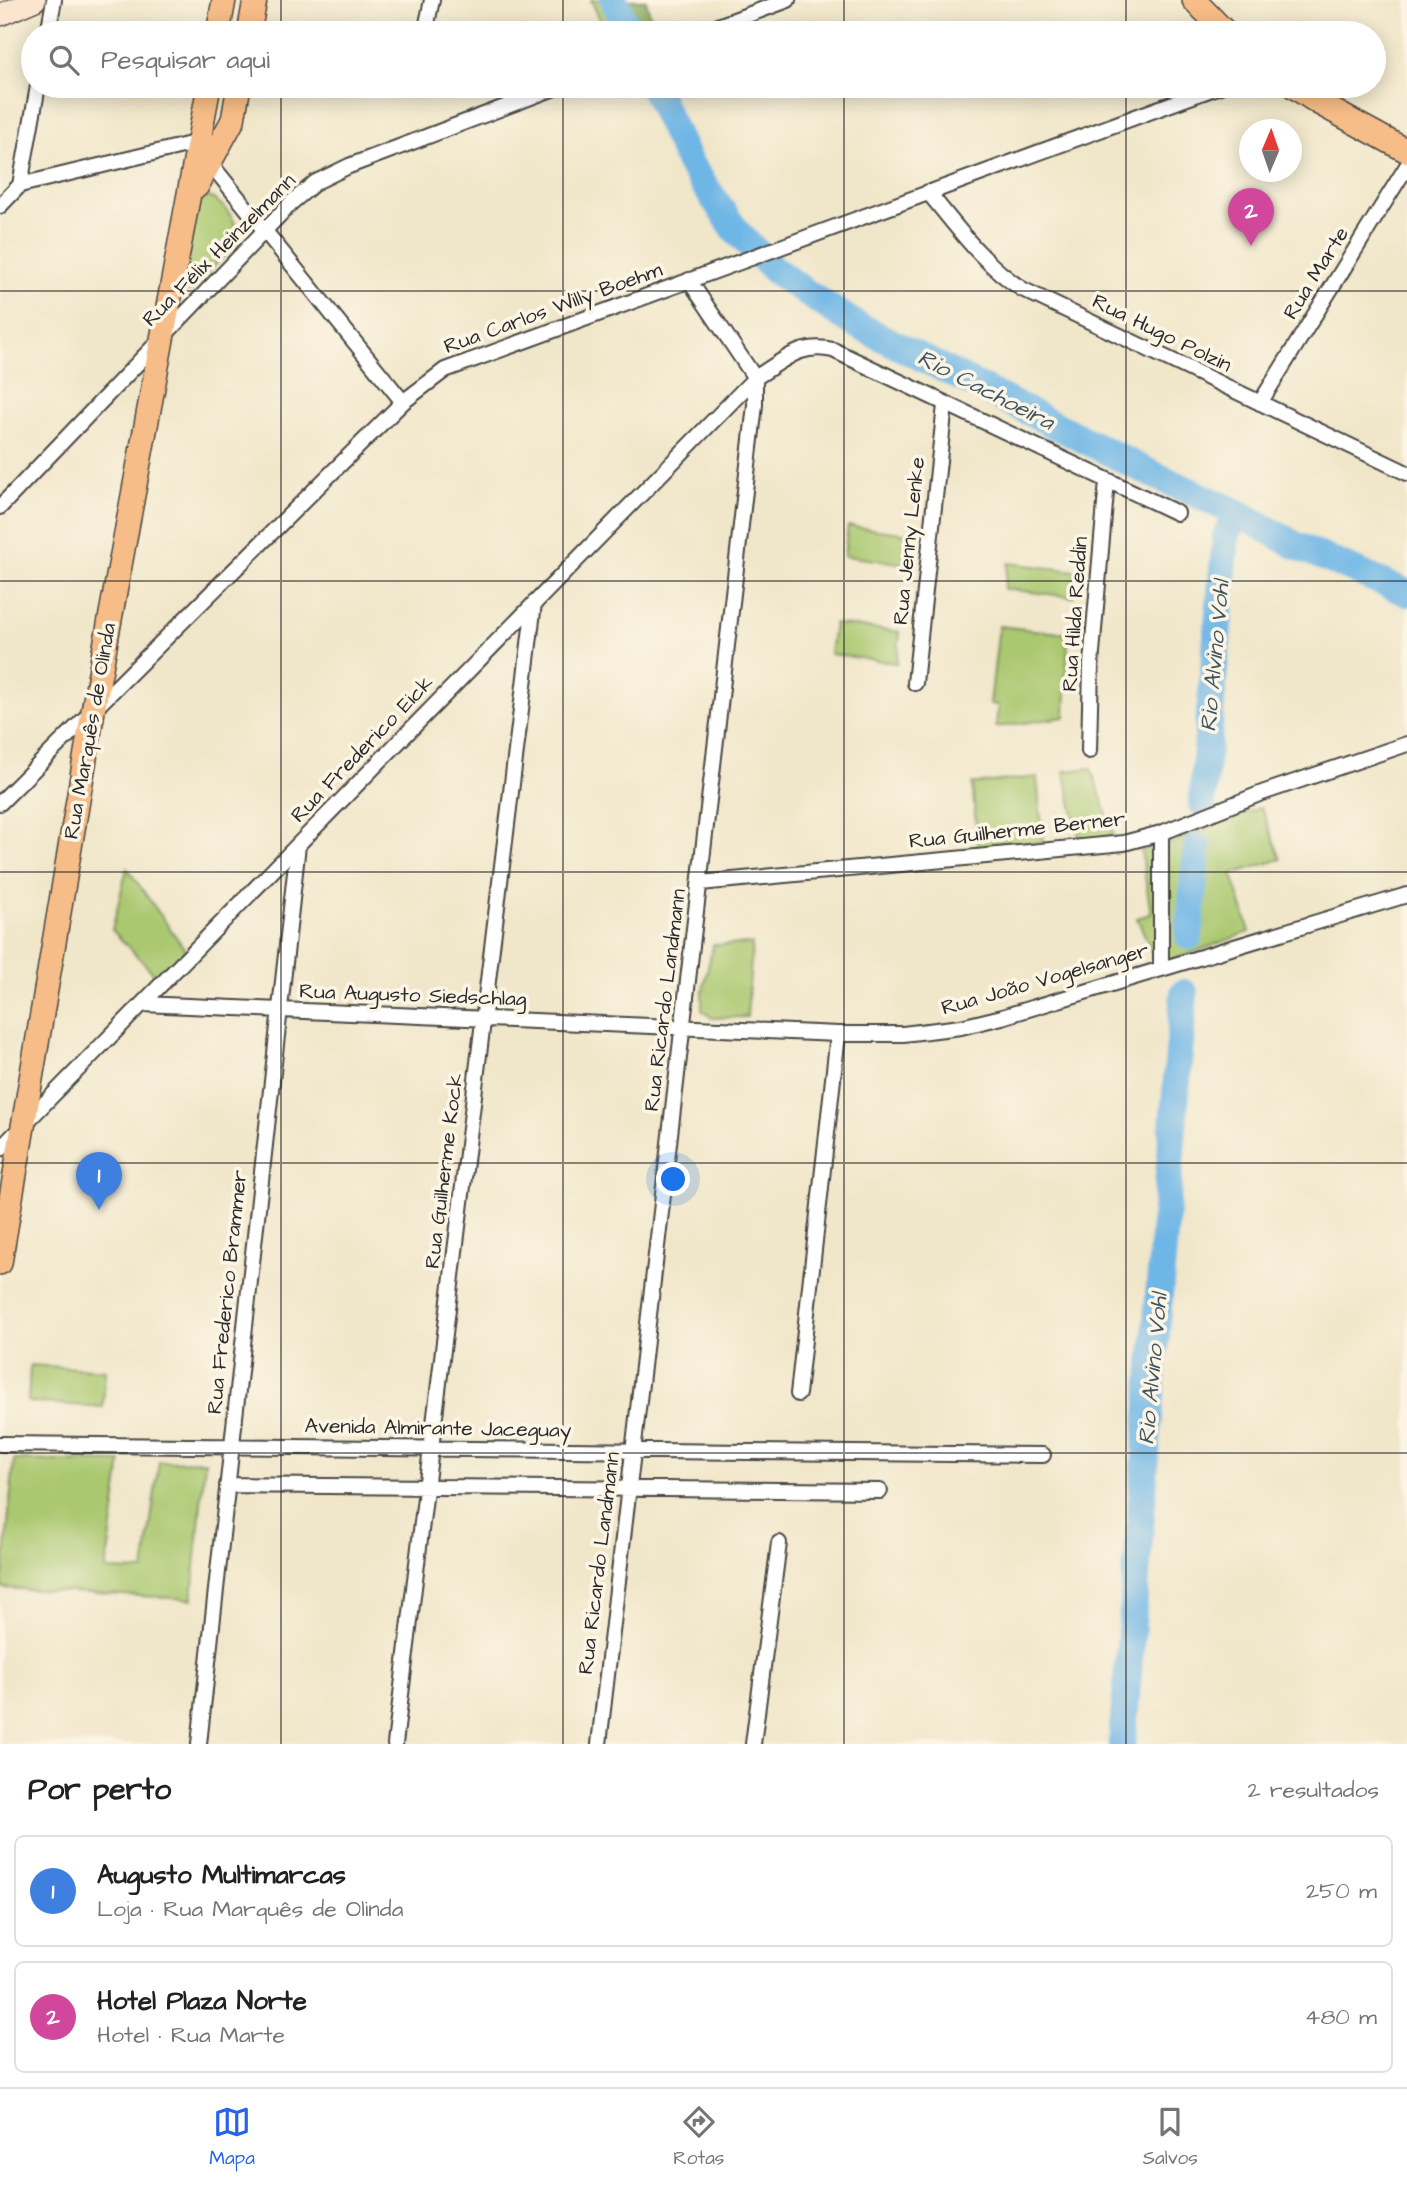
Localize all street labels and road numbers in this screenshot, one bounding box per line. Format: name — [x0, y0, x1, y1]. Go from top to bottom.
street label: Rua Félix Heinzelmann — [136, 167, 302, 333]
street label: Rua Marte — [1276, 221, 1356, 325]
street label: Rua Carlos Willy Boehm — [440, 255, 667, 363]
street label: Rua Hugo Polzin — [1087, 287, 1237, 381]
street label: Rua Jenny Lenke — [886, 456, 934, 627]
street label: Rua Hilda Reddin — [1055, 536, 1095, 692]
street label: Rua Marquês de Olinda — [57, 620, 123, 841]
street label: Rua Frederico Eick — [284, 669, 440, 829]
street label: Rua Guilherme Berner — [907, 804, 1127, 856]
street label: Rua Ricardo Landmann — [637, 887, 693, 1113]
street label: Rua João Vogelsanger — [938, 935, 1153, 1024]
street label: Rua Augusto Siedschlag — [299, 977, 527, 1015]
street label: Rua Guilherme Kock — [418, 1072, 470, 1270]
street label: Rua Frederico Brammer — [200, 1168, 254, 1416]
street label: Avenida Almirante Jaceguay — [304, 1411, 572, 1447]
street label: Rua Ricardo Landmann — [571, 1450, 627, 1676]

